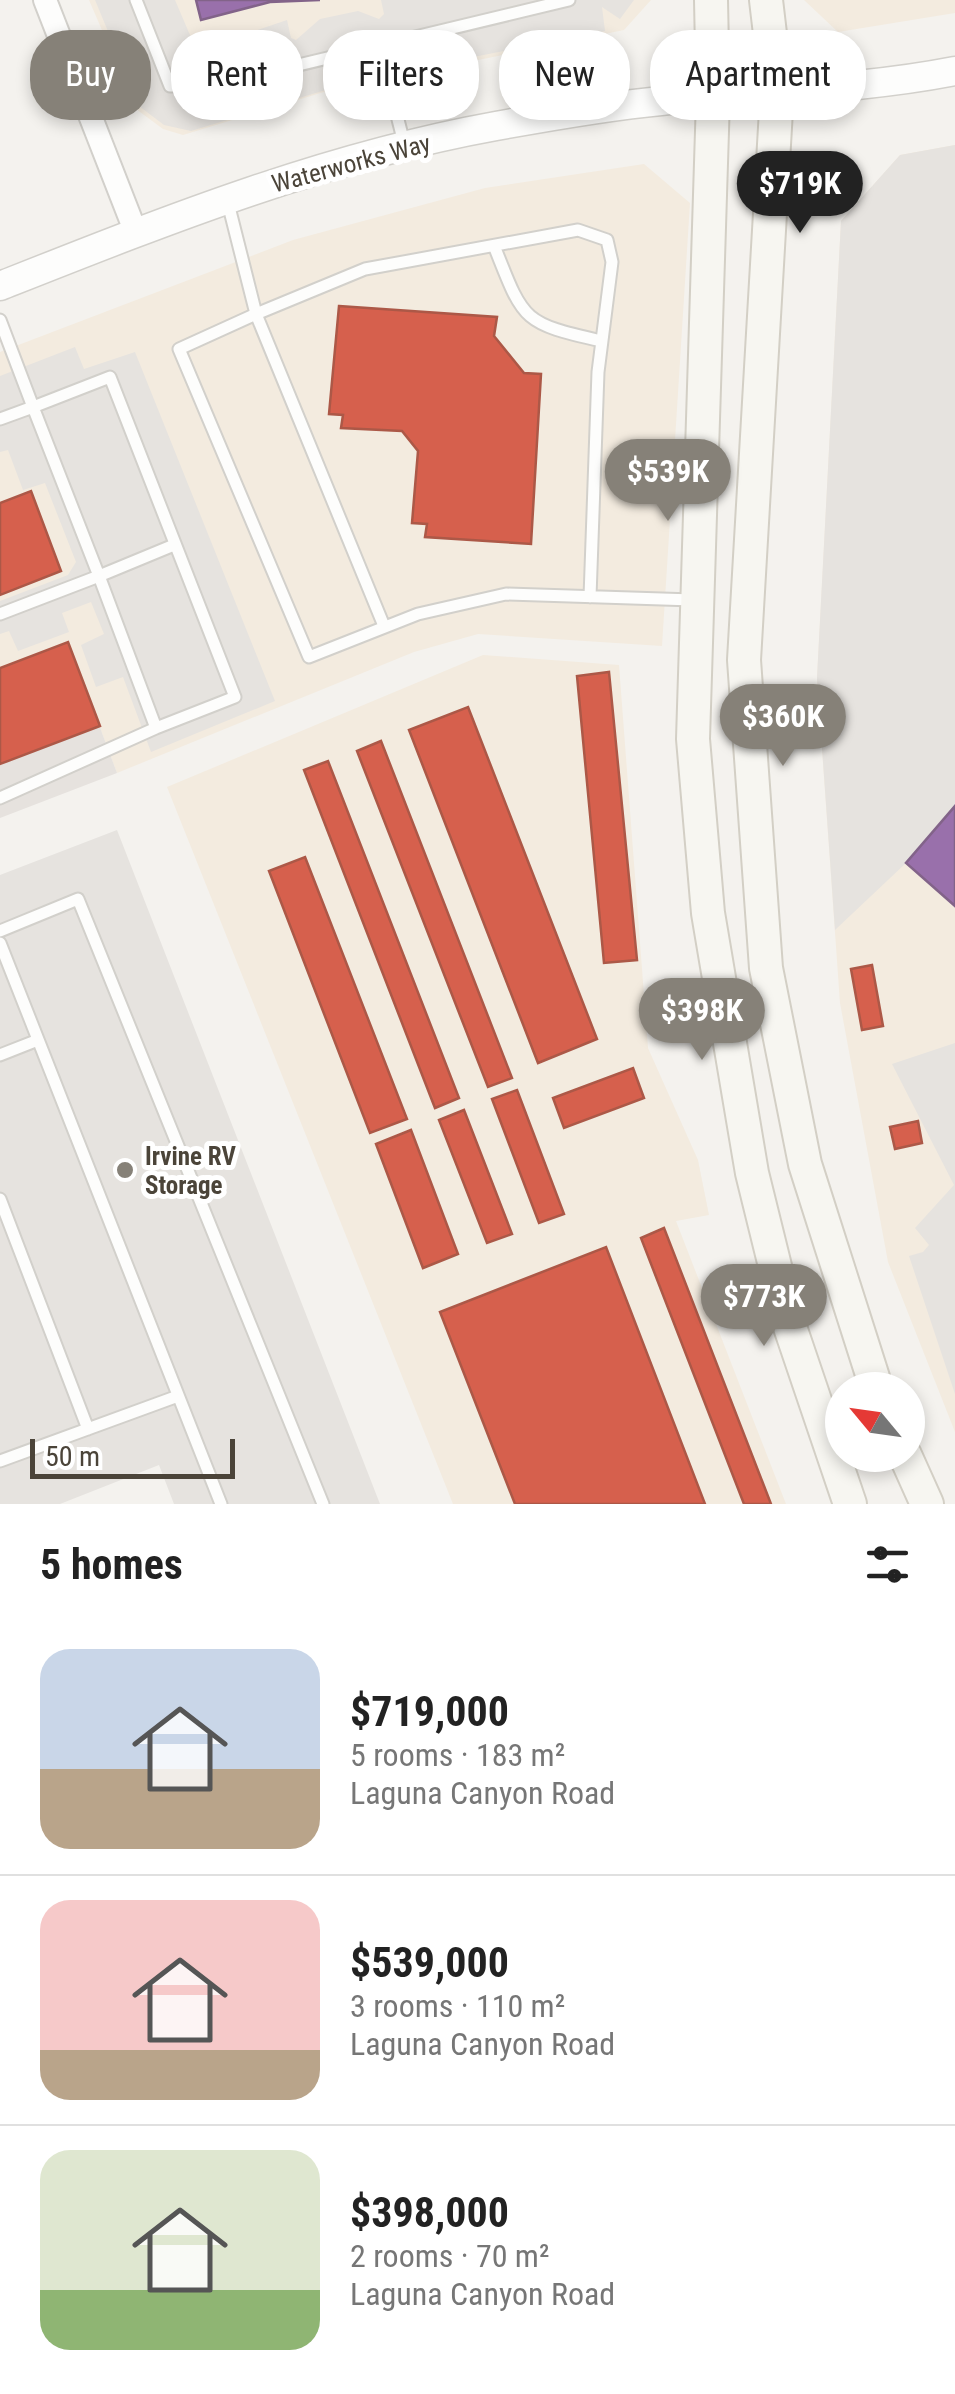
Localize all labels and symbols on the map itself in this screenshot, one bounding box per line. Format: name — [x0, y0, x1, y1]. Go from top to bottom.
street label: Waterworks Way — [269, 128, 434, 199]
pin: $719K — [730, 151, 870, 236]
pin: $539K — [598, 439, 738, 524]
pin: $360K — [713, 684, 853, 769]
pin: $398K — [632, 978, 772, 1063]
place label: Irvine RV Storage — [145, 1142, 236, 1200]
marker: Irvine RV Storage — [114, 1159, 136, 1181]
pin: $773K — [694, 1264, 834, 1349]
north arrow — [825, 1372, 925, 1472]
scale bar — [30, 1434, 235, 1478]

